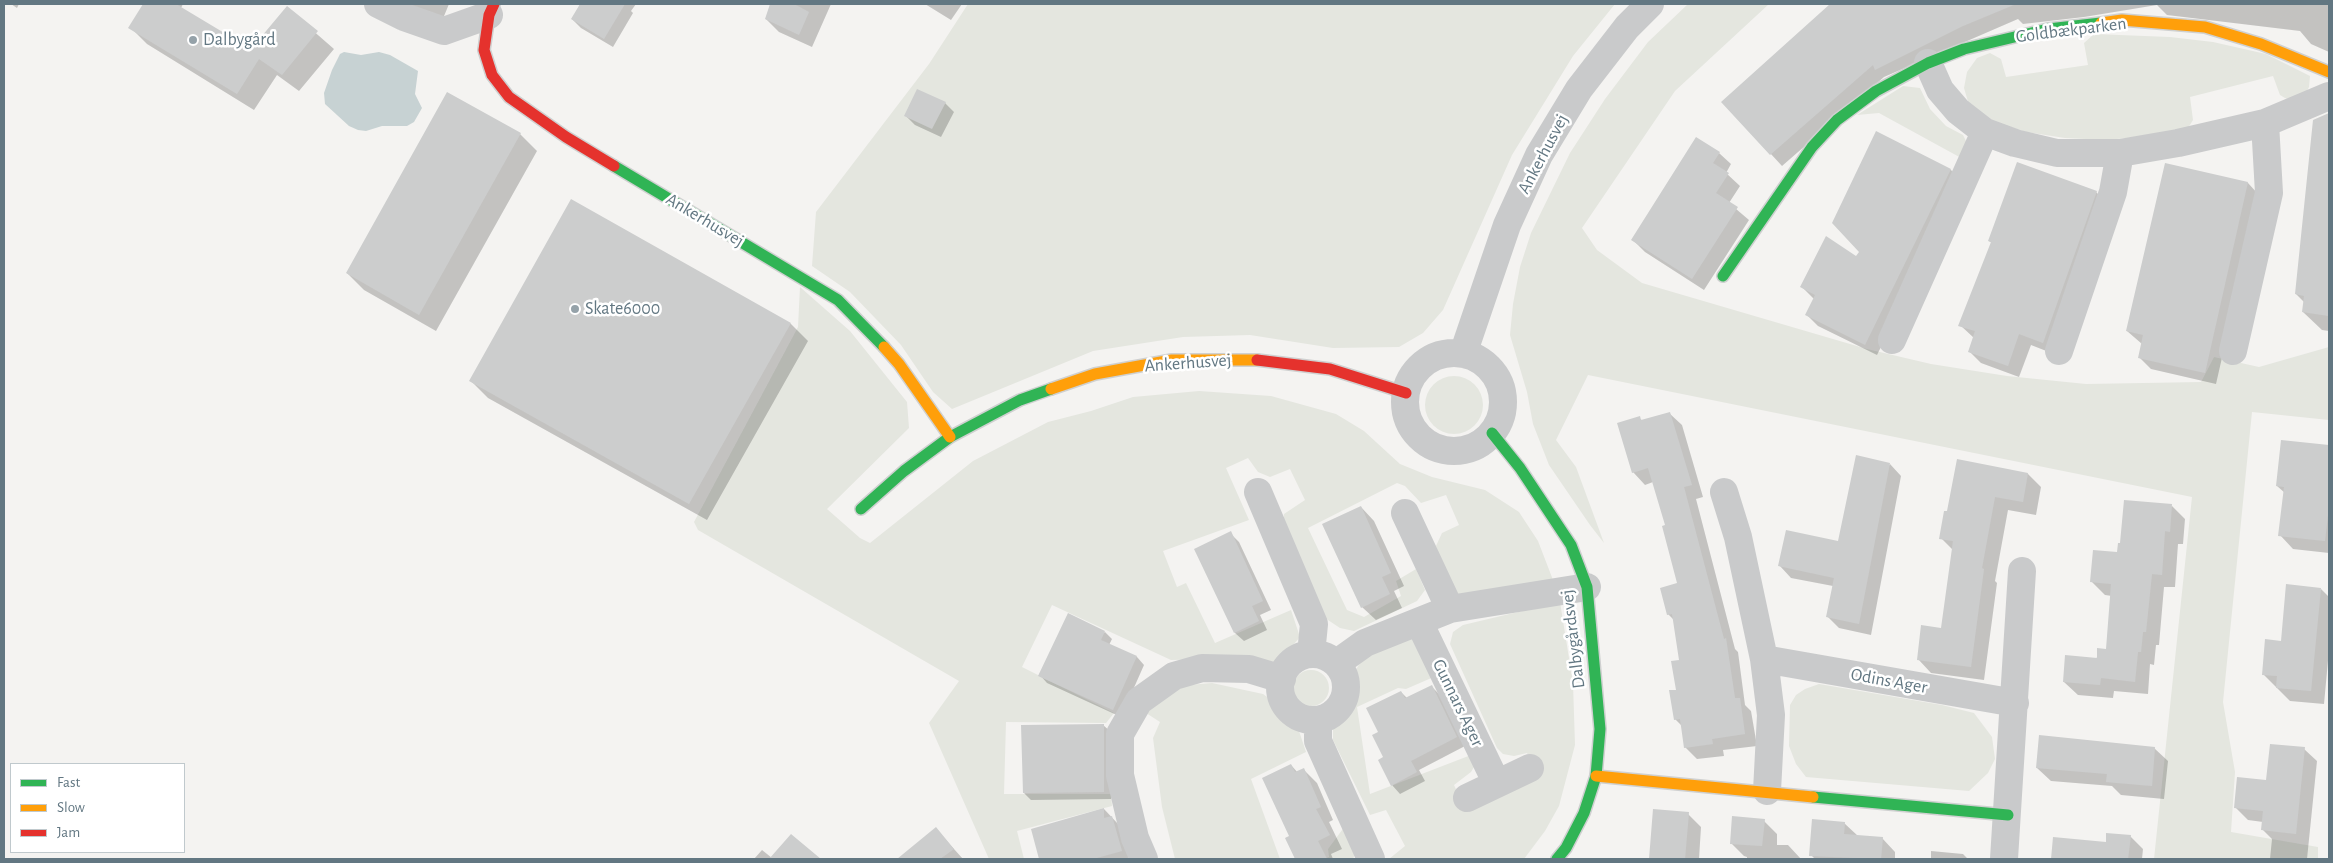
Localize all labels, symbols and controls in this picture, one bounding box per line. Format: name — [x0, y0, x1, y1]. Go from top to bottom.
street label: Goldbækparken — [2014, 12, 2128, 48]
place label: Dalbygård — [203, 29, 275, 51]
marker: Dalbygård — [187, 34, 199, 46]
street label: Ankerhusvej — [1513, 110, 1573, 198]
street label: Ankerhusvej — [662, 188, 748, 252]
place label: Skate6000 — [585, 298, 660, 320]
marker: Skate6000 — [569, 303, 581, 315]
street label: Ankerhusvej — [1144, 349, 1232, 377]
street label: Dalbygårdsvej — [1556, 588, 1590, 690]
street label: Gunnars Ager — [1428, 656, 1488, 750]
street label: Odins Ager — [1849, 664, 1929, 698]
legend — [10, 763, 185, 853]
text: Fast — [57, 775, 80, 790]
text: Slow — [57, 800, 85, 815]
text: Jam — [57, 825, 80, 840]

